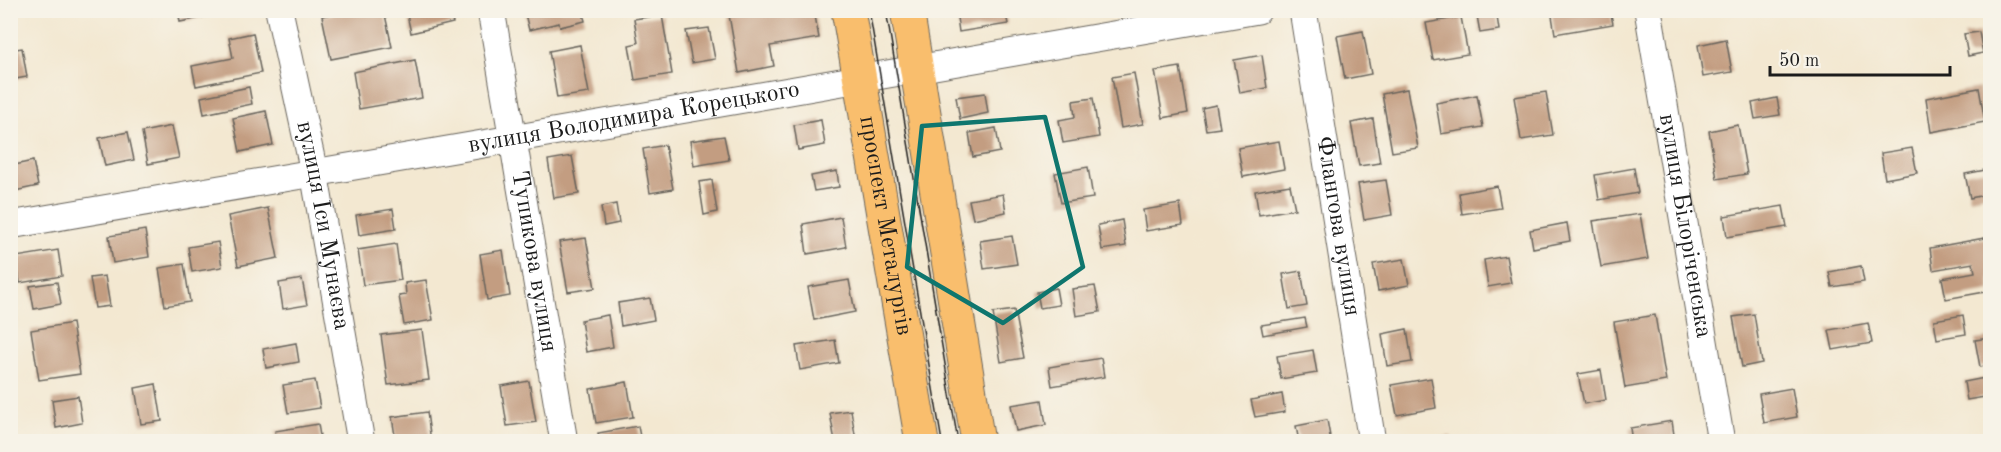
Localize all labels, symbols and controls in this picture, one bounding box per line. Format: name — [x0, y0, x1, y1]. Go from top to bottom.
scale bar — [1770, 39, 1950, 77]
text: 50 m — [1779, 52, 1819, 70]
street label: вулиця Володимира Корецького — [466, 78, 801, 158]
street label: вулиця Білоріченська — [1654, 112, 1715, 340]
street label: проспект Металургів — [854, 114, 916, 337]
street label: вулиця Іси Мунаєва — [291, 119, 353, 332]
street label: Флангова вулиця — [1311, 134, 1364, 318]
street label: Тупикова вулиця — [506, 169, 561, 354]

